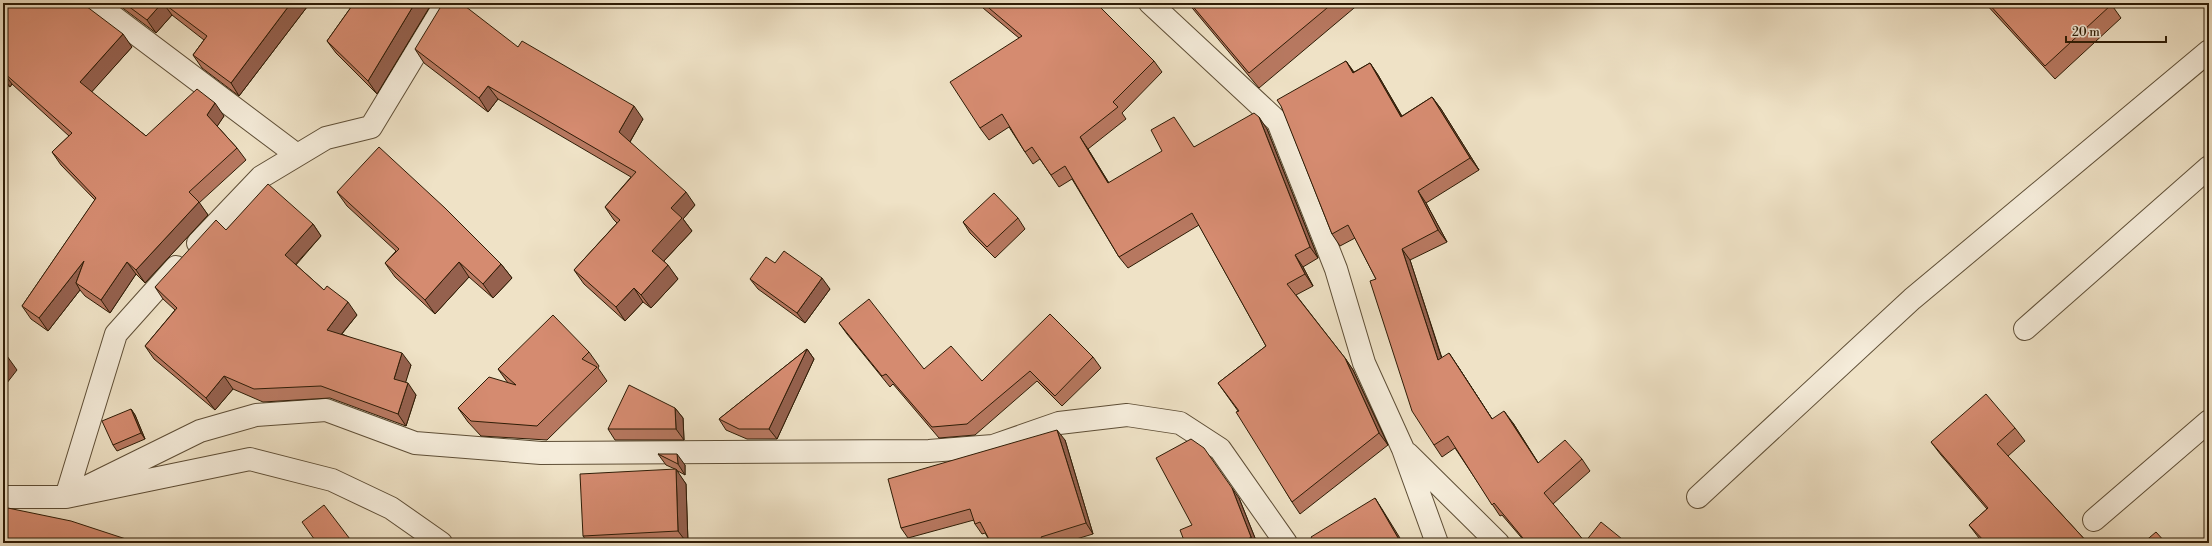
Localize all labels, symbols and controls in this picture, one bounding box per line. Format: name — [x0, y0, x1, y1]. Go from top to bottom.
scale bar — [2066, 18, 2166, 44]
text: 20 m — [2072, 25, 2100, 40]

